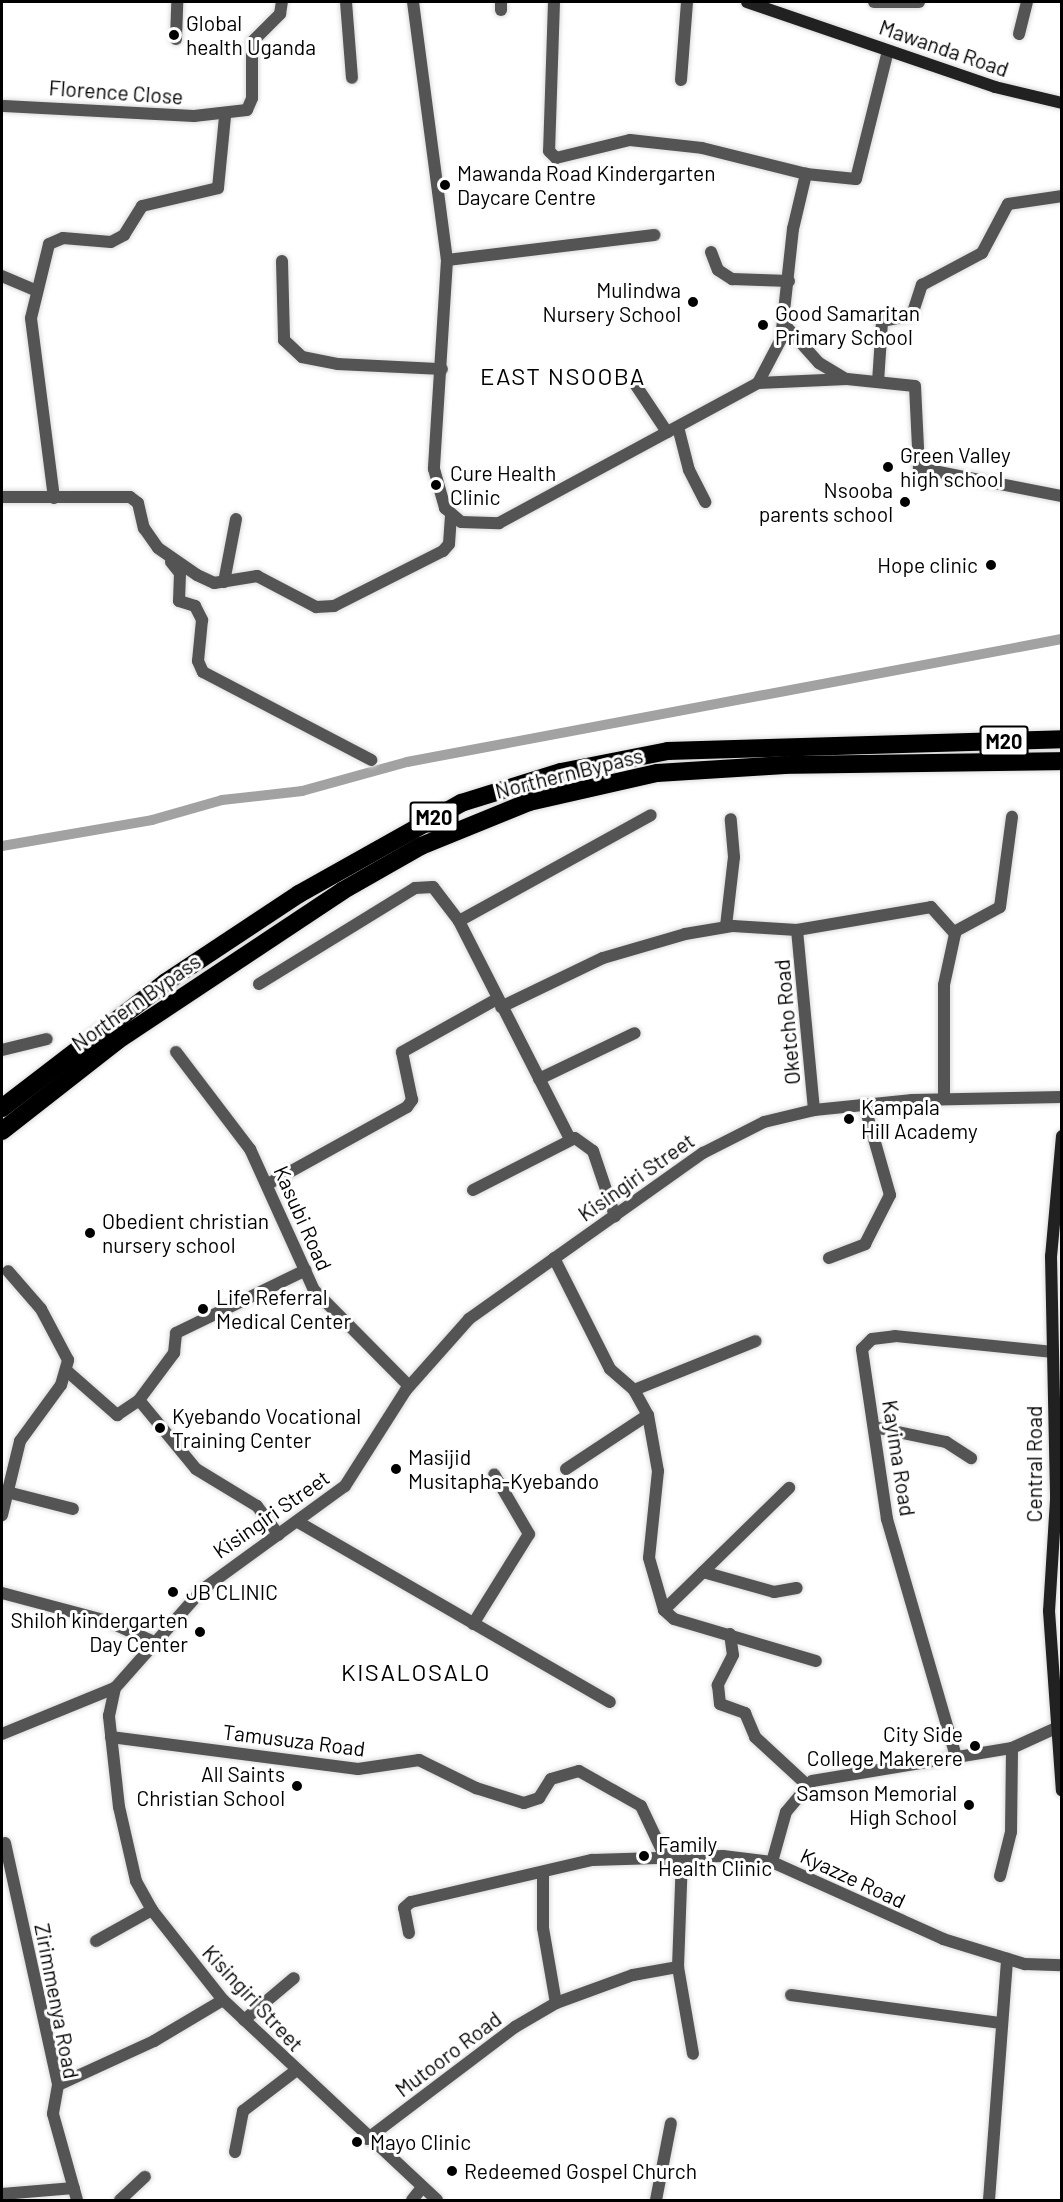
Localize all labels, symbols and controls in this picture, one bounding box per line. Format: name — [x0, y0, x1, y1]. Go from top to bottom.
place label: Global health Uganda — [186, 10, 316, 60]
street label: Mawanda Road — [876, 14, 1012, 82]
marker: Global health Uganda — [167, 28, 181, 42]
street label: Florence Close — [48, 75, 184, 109]
place label: Mawanda Road Kindergarten Daycare Centre — [457, 160, 716, 210]
marker: Mawanda Road Kindergarten Daycare Centre — [438, 178, 452, 192]
place label: Mulindwa Nursery School — [542, 277, 681, 327]
marker: Mulindwa Nursery School — [686, 295, 700, 309]
place label: Good Samaritan Primary School — [775, 300, 920, 350]
marker: Good Samaritan Primary School — [756, 318, 770, 332]
district label: EAST NSOOBA — [480, 362, 646, 390]
place label: Green Valley high school — [900, 442, 1011, 492]
place label: Cure Health Clinic — [450, 460, 556, 510]
marker: Green Valley high school — [881, 460, 895, 474]
marker: Cure Health Clinic — [427, 476, 445, 494]
place label: Nsooba parents school — [759, 477, 893, 527]
marker: Nsooba parents school — [898, 495, 912, 509]
place label: Hope clinic — [877, 552, 978, 578]
marker: Hope clinic — [982, 556, 1000, 574]
road number: M20 — [978, 724, 1030, 758]
street label: Northern Bypass — [492, 742, 646, 804]
road number: M20 — [408, 800, 460, 834]
street label: Northern Bypass — [67, 948, 205, 1056]
street label: Oketcho Road — [769, 958, 805, 1086]
place label: Kampala Hill Academy — [861, 1094, 978, 1144]
marker: Kampala Hill Academy — [842, 1112, 856, 1126]
street label: Kisingiri Street — [573, 1128, 699, 1226]
street label: Kasubi Road — [269, 1162, 337, 1274]
place label: Obedient christian nursery school — [102, 1208, 269, 1258]
marker: Obedient christian nursery school — [83, 1226, 97, 1240]
place label: Life Referral Medical Center — [216, 1284, 351, 1334]
marker: Life Referral Medical Center — [194, 1300, 212, 1318]
street label: Kayima Road — [877, 1398, 921, 1518]
place label: Kyebando Vocational Training Center — [172, 1403, 361, 1453]
street label: Central Road — [1021, 1406, 1047, 1522]
marker: Kyebando Vocational Training Center — [153, 1421, 167, 1435]
place label: Masijid Musitapha-Kyebando — [408, 1444, 599, 1494]
marker: Masijid Musitapha-Kyebando — [389, 1462, 403, 1476]
street label: Kisingiri Street — [208, 1465, 334, 1563]
place label: JB CLINIC — [186, 1579, 278, 1605]
marker: JB CLINIC — [164, 1583, 182, 1601]
place label: Shiloh kindergarten Day Center — [10, 1607, 188, 1657]
marker: Shiloh kindergarten Day Center — [193, 1625, 207, 1639]
district label: KISALOSALO — [341, 1658, 491, 1686]
street label: Tamusuza Road — [221, 1719, 367, 1761]
place label: City Side College Makerere — [807, 1721, 963, 1771]
marker: City Side College Makerere — [968, 1739, 982, 1753]
place label: All Saints Christian School — [137, 1761, 285, 1811]
marker: All Saints Christian School — [290, 1779, 304, 1793]
place label: Samson Memorial High School — [796, 1780, 957, 1830]
marker: Samson Memorial High School — [962, 1798, 976, 1812]
place label: Family Health Clinic — [658, 1831, 772, 1881]
street label: Kyazze Road — [796, 1843, 910, 1913]
marker: Family Health Clinic — [635, 1847, 653, 1865]
street label: Zirimmenya Road — [30, 1921, 84, 2081]
street label: Kisingiri Street — [197, 1940, 309, 2056]
street label: Mutooro Road — [390, 2006, 506, 2102]
place label: Mayo Clinic — [370, 2129, 471, 2155]
marker: Mayo Clinic — [348, 2133, 366, 2151]
place label: Redeemed Gospel Church — [464, 2158, 697, 2184]
marker: Redeemed Gospel Church — [445, 2164, 459, 2178]

